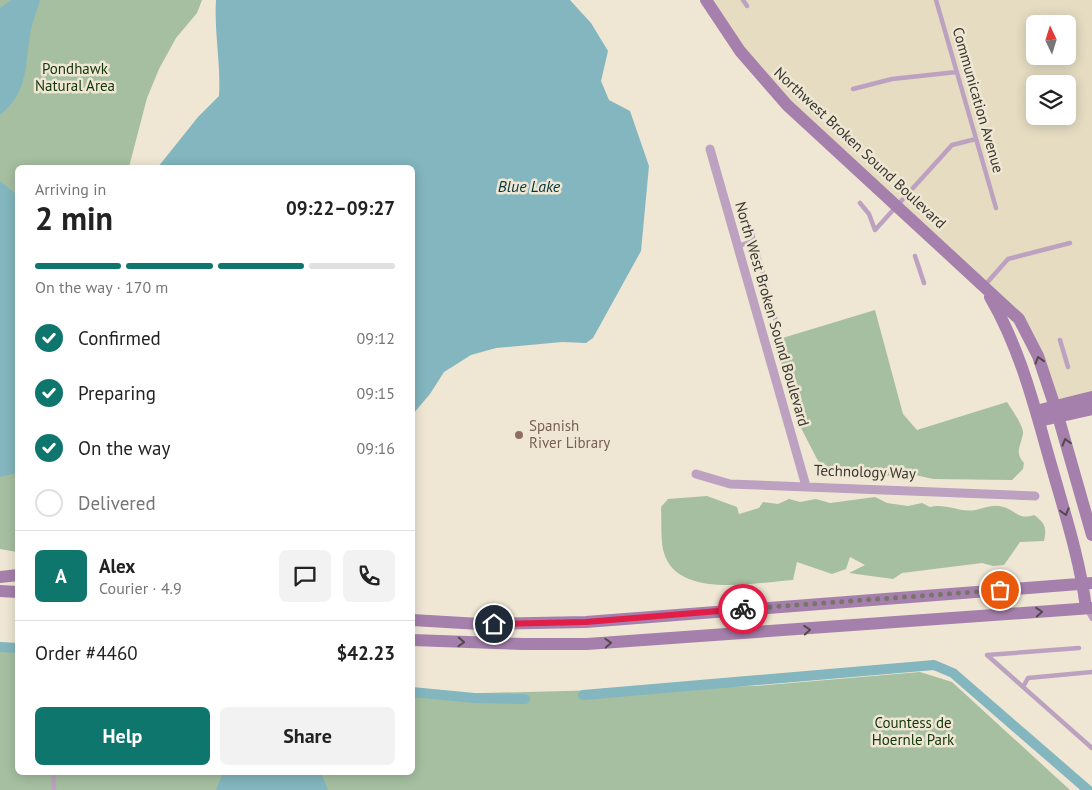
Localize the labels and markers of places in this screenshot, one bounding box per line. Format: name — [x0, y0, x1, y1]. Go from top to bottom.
place label: Spanish River Library — [529, 416, 610, 452]
marker: Spanish River Library — [513, 429, 525, 441]
pin — [979, 569, 1021, 611]
pin — [473, 603, 515, 645]

